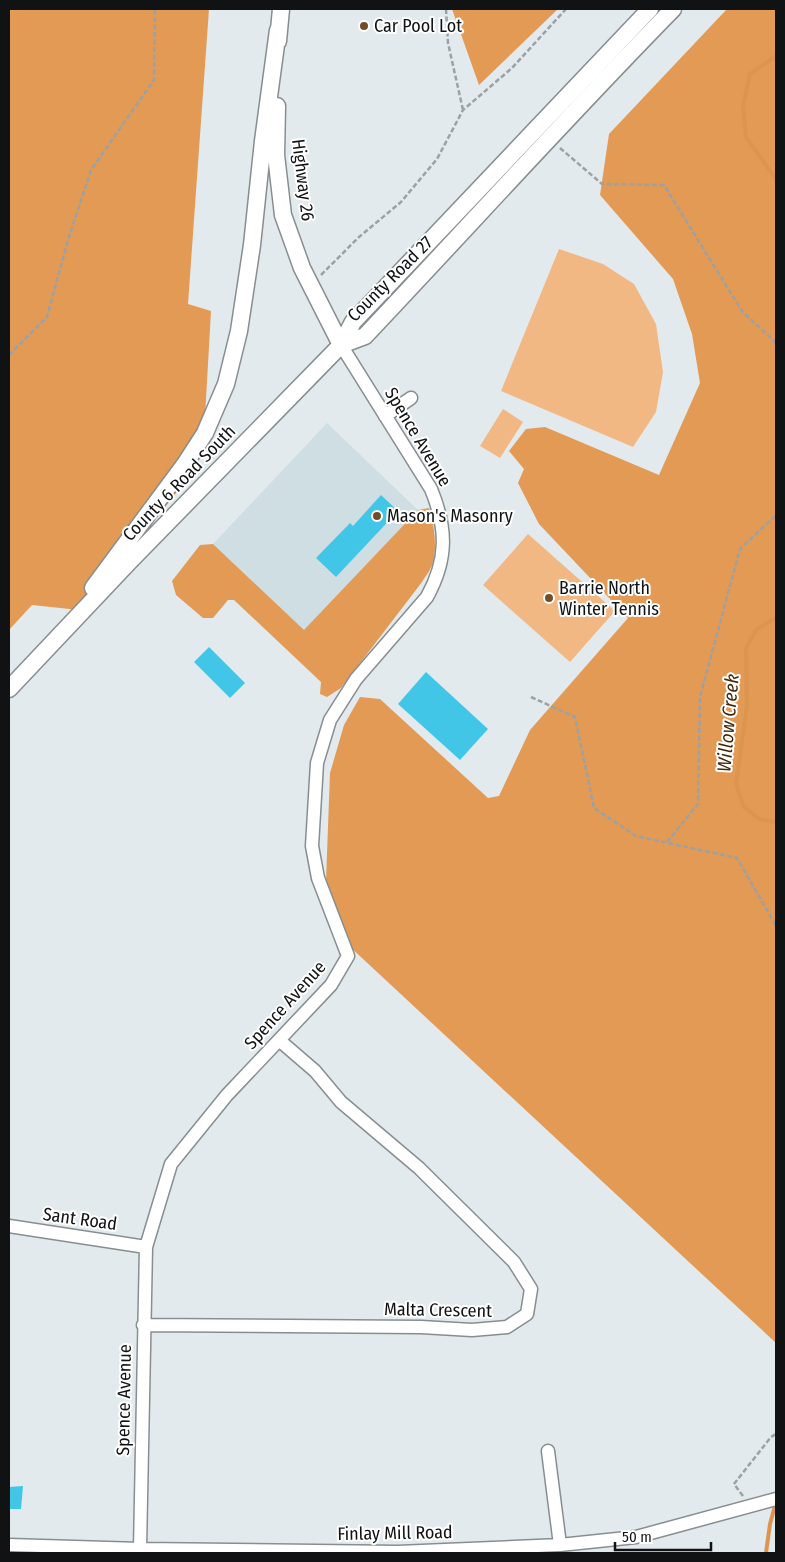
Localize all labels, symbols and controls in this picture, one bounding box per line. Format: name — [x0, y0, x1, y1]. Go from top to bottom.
place label: Car Pool Lot — [374, 15, 462, 37]
marker: Car Pool Lot — [358, 20, 370, 32]
street label: Highway 26 — [287, 138, 319, 222]
street label: County Road 27 — [343, 232, 437, 326]
street label: Spence Avenue — [380, 384, 456, 491]
street label: County 6 Road South — [118, 420, 240, 546]
place label: Mason's Masonry — [387, 505, 513, 527]
marker: Mason's Masonry — [371, 510, 383, 522]
place label: Barrie North Winter Tennis — [559, 577, 659, 620]
marker: Barrie North Winter Tennis — [543, 592, 555, 604]
water label: Willow Creek — [712, 673, 744, 773]
street label: Spence Avenue — [240, 956, 331, 1054]
street label: Sant Road — [41, 1203, 119, 1235]
street label: Malta Crescent — [384, 1298, 492, 1322]
street label: Spence Avenue — [112, 1344, 136, 1456]
scale bar — [615, 1520, 711, 1552]
street label: Finlay Mill Road — [337, 1521, 453, 1545]
text: 50 m — [622, 1528, 652, 1546]

